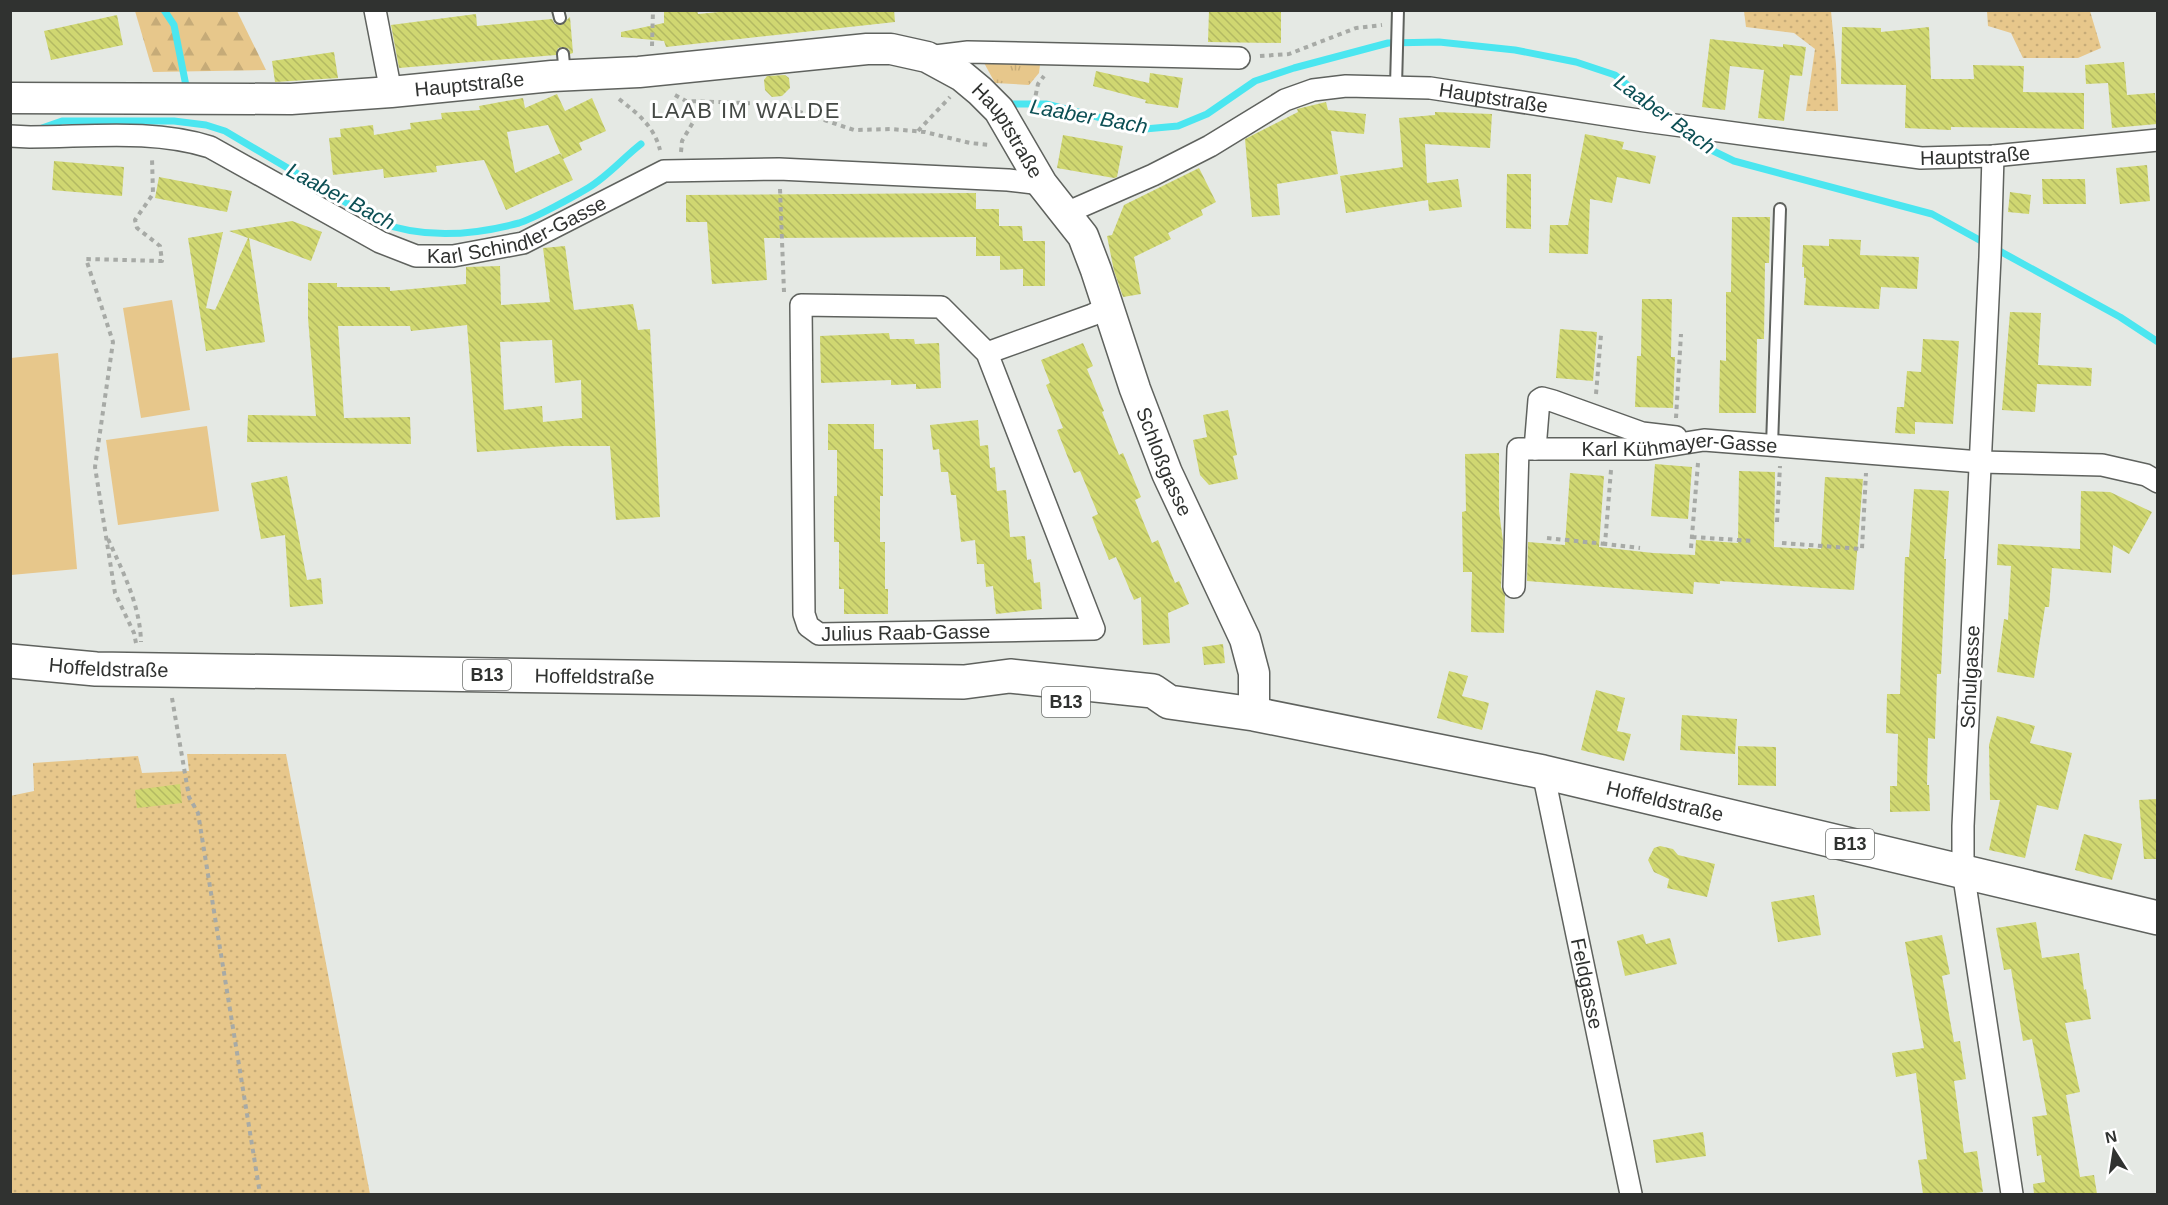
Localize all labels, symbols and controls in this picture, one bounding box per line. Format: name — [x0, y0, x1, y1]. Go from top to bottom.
street label: Hauptstraße — [414, 68, 525, 101]
water label: Laaber Bach — [1610, 70, 1720, 158]
street label: Hauptstraße — [968, 79, 1047, 182]
street label: Hauptstraße — [1437, 79, 1549, 117]
water label: Laaber Bach — [1028, 94, 1150, 138]
district label: LAAB IM WALDE — [651, 98, 841, 123]
street label: Hauptstraße — [1920, 141, 2031, 169]
water label: Laaber Bach — [283, 158, 399, 234]
street label: Karl Schindler-Gasse — [427, 191, 610, 267]
street label: Schloßgasse — [1132, 404, 1197, 519]
street label: Karl Kühmayer-Gasse — [1582, 429, 1778, 460]
street label: Julius Raab-Gasse — [821, 620, 990, 645]
street label: Schulgasse — [1956, 625, 1984, 729]
street label: Hoffeldstraße — [48, 654, 169, 681]
road number: B13 — [463, 660, 511, 690]
street label: Hoffeldstraße — [535, 665, 655, 688]
road number: B13 — [1042, 687, 1090, 717]
street label: Hoffeldstraße — [1604, 776, 1726, 825]
road number: B13 — [1826, 829, 1874, 859]
street label: Feldgasse — [1567, 936, 1607, 1031]
north arrow — [2084, 1121, 2144, 1181]
text: N — [2104, 1127, 2118, 1146]

